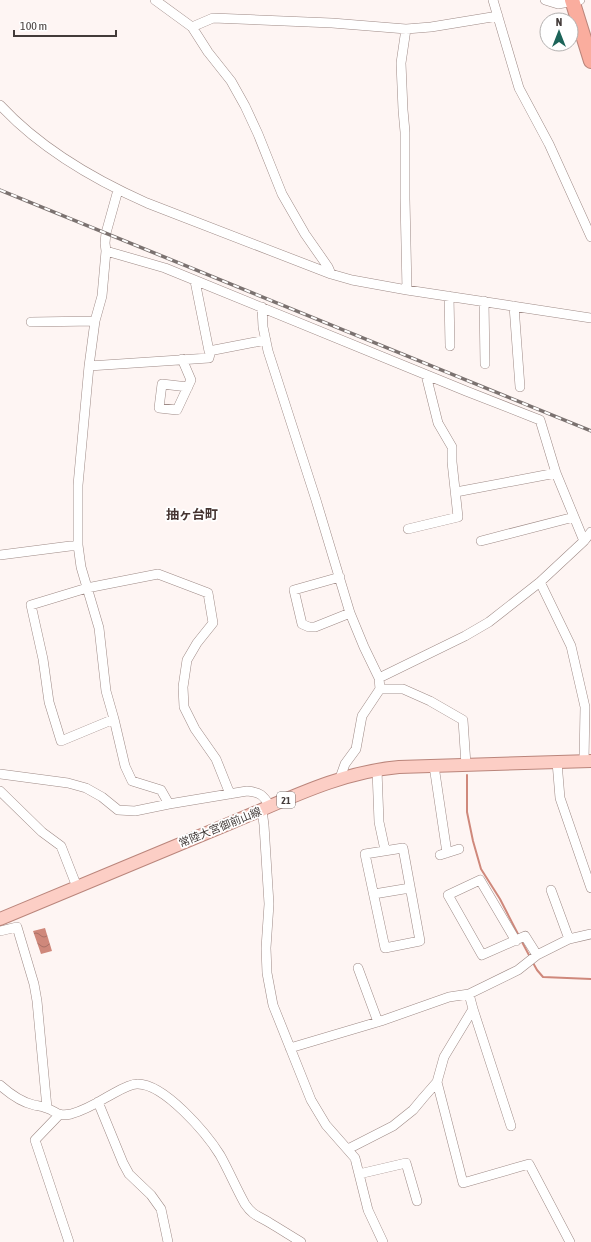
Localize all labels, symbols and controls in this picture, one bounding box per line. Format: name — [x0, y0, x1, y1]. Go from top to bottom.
scale bar — [14, 12, 116, 38]
north arrow — [539, 12, 579, 52]
text: N — [556, 16, 562, 28]
text: 100 m — [20, 19, 47, 33]
district label: 抽ヶ台町 — [166, 507, 218, 522]
road number: 21 — [277, 792, 295, 808]
street label: 常陸大宮御前山線 — [177, 805, 263, 849]

